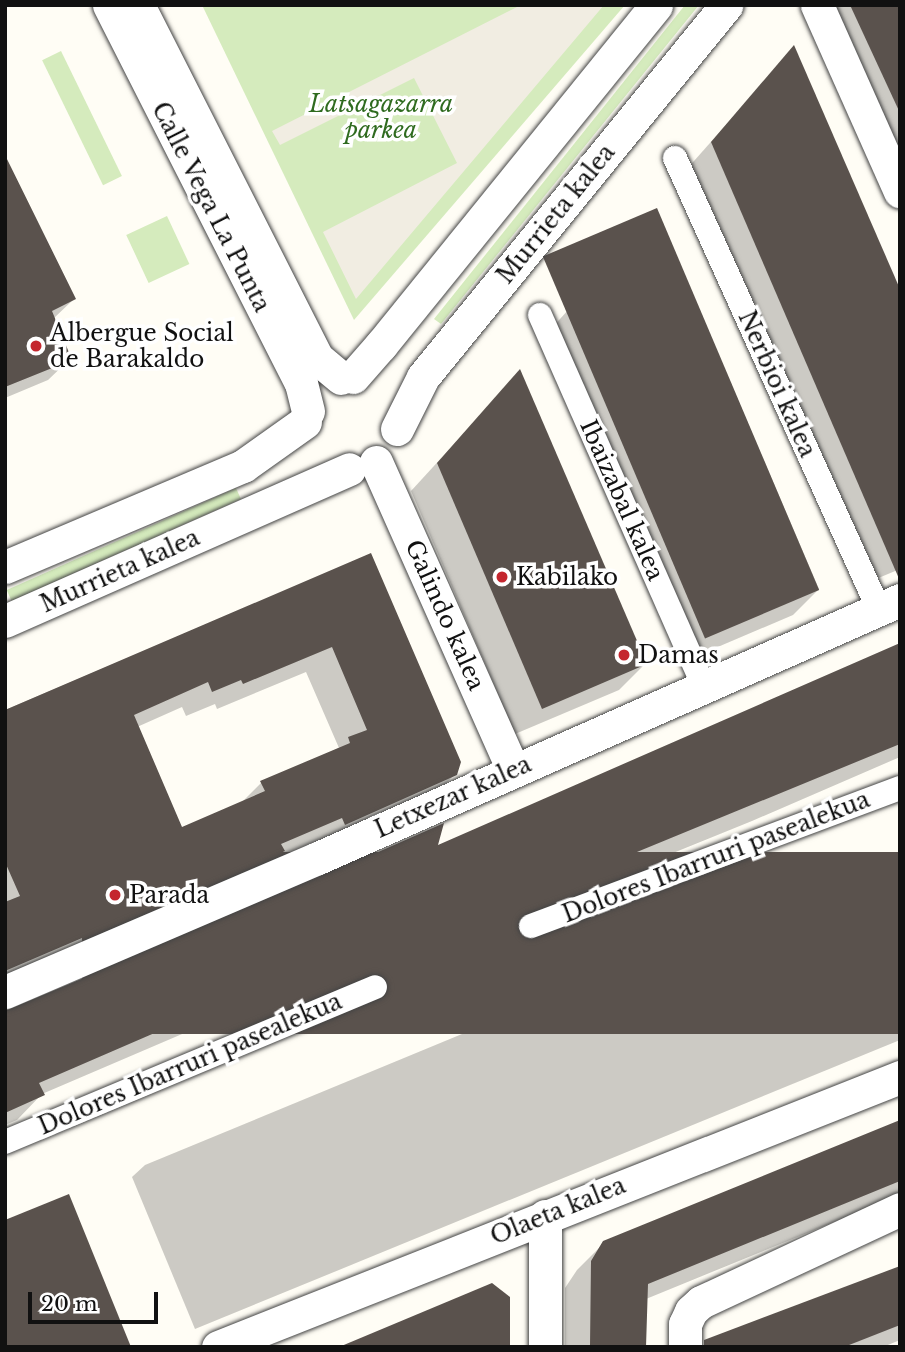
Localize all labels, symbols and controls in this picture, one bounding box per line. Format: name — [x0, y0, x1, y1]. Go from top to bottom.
park label: Latsagazarra parkea — [309, 90, 453, 144]
street label: Calle Vega La Punta — [146, 97, 276, 317]
street label: Murrieta kalea — [491, 139, 621, 289]
street label: Nerbioi kalea — [732, 307, 822, 461]
place label: Albergue Social de Barakaldo — [50, 319, 234, 373]
marker: Albergue Social de Barakaldo — [28, 338, 44, 354]
street label: Ibaizabal kalea — [574, 415, 670, 585]
street label: Murrieta kalea — [36, 524, 204, 618]
street label: Galindo kalea — [400, 536, 490, 694]
place label: Kabilako — [516, 563, 618, 591]
marker: Kabilako — [494, 569, 510, 585]
place label: Damas — [638, 641, 719, 669]
marker: Damas — [616, 647, 632, 663]
street label: Letxezar kalea — [370, 750, 536, 844]
street label: Dolores Ibarruri pasealekua — [559, 786, 873, 928]
place label: Parada — [129, 881, 209, 909]
marker: Parada — [107, 887, 123, 903]
street label: Dolores Ibarruri pasealekua — [34, 987, 346, 1141]
street label: Olaeta kalea — [486, 1171, 630, 1251]
scale bar — [32, 1278, 161, 1322]
text: 20 m — [41, 1291, 98, 1317]

